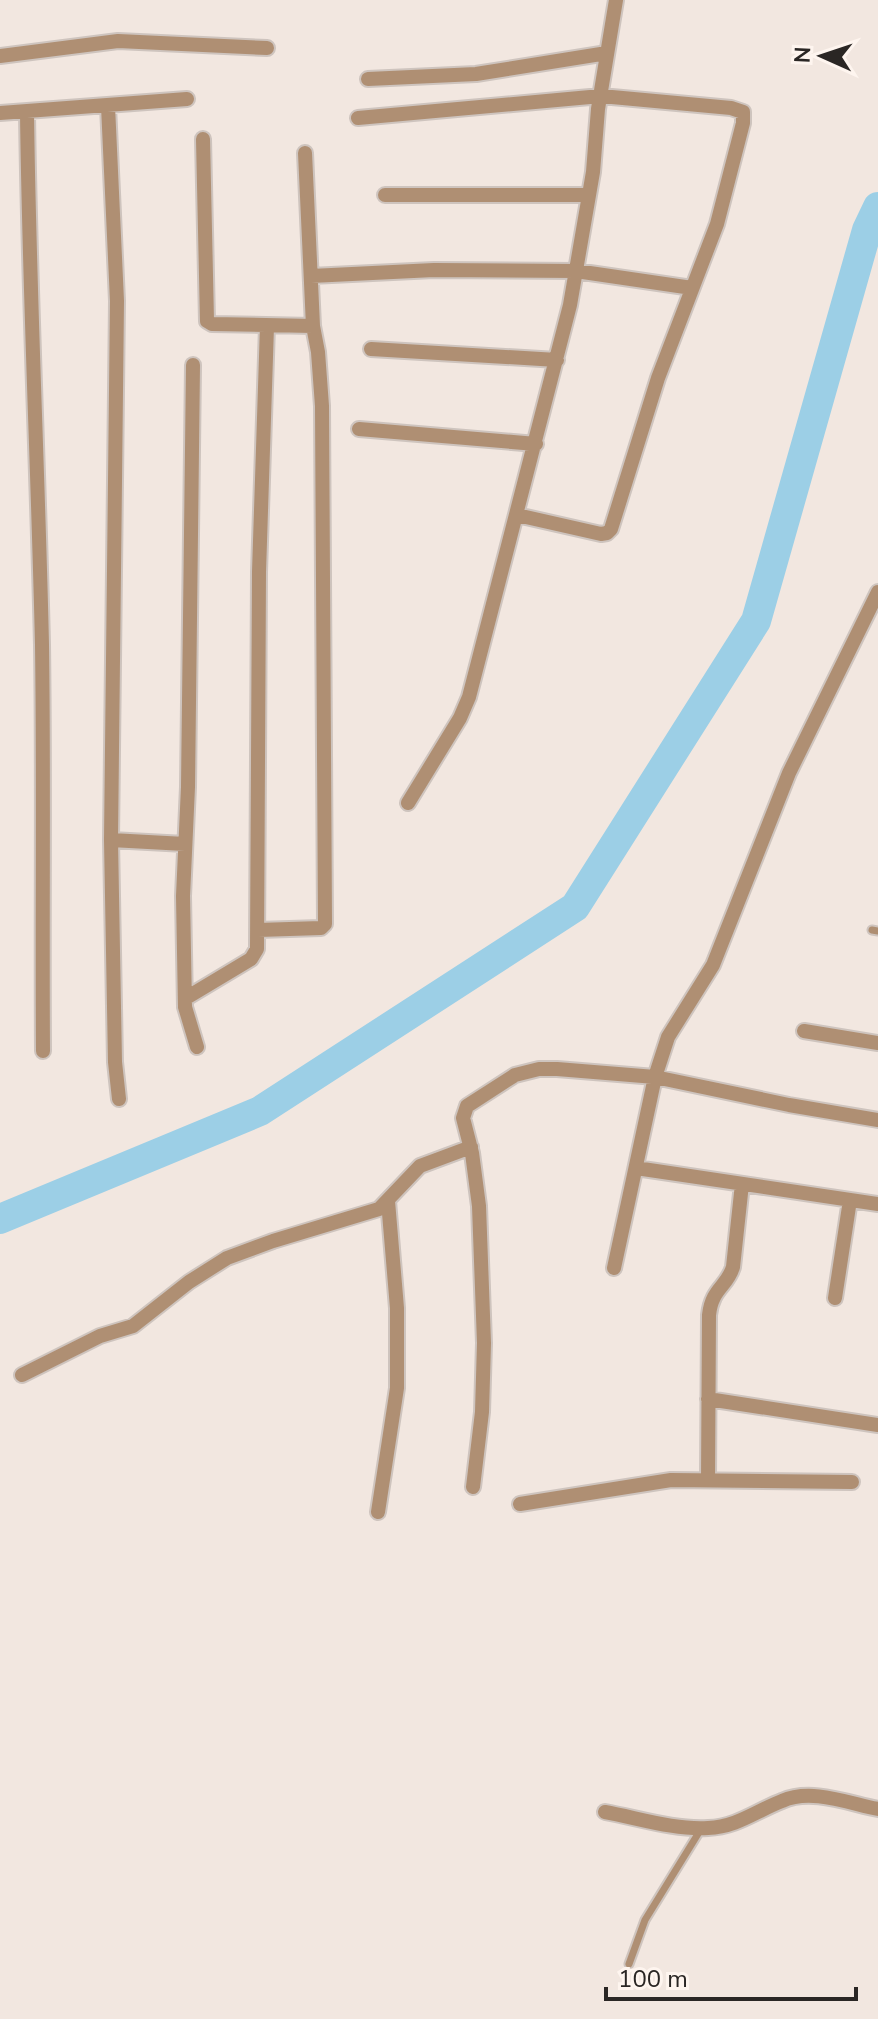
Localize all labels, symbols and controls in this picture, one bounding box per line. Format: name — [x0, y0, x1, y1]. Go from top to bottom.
north arrow — [782, 16, 862, 96]
text: N — [788, 46, 818, 64]
scale bar — [606, 1951, 856, 2001]
text: 100 m — [618, 1963, 688, 1995]

